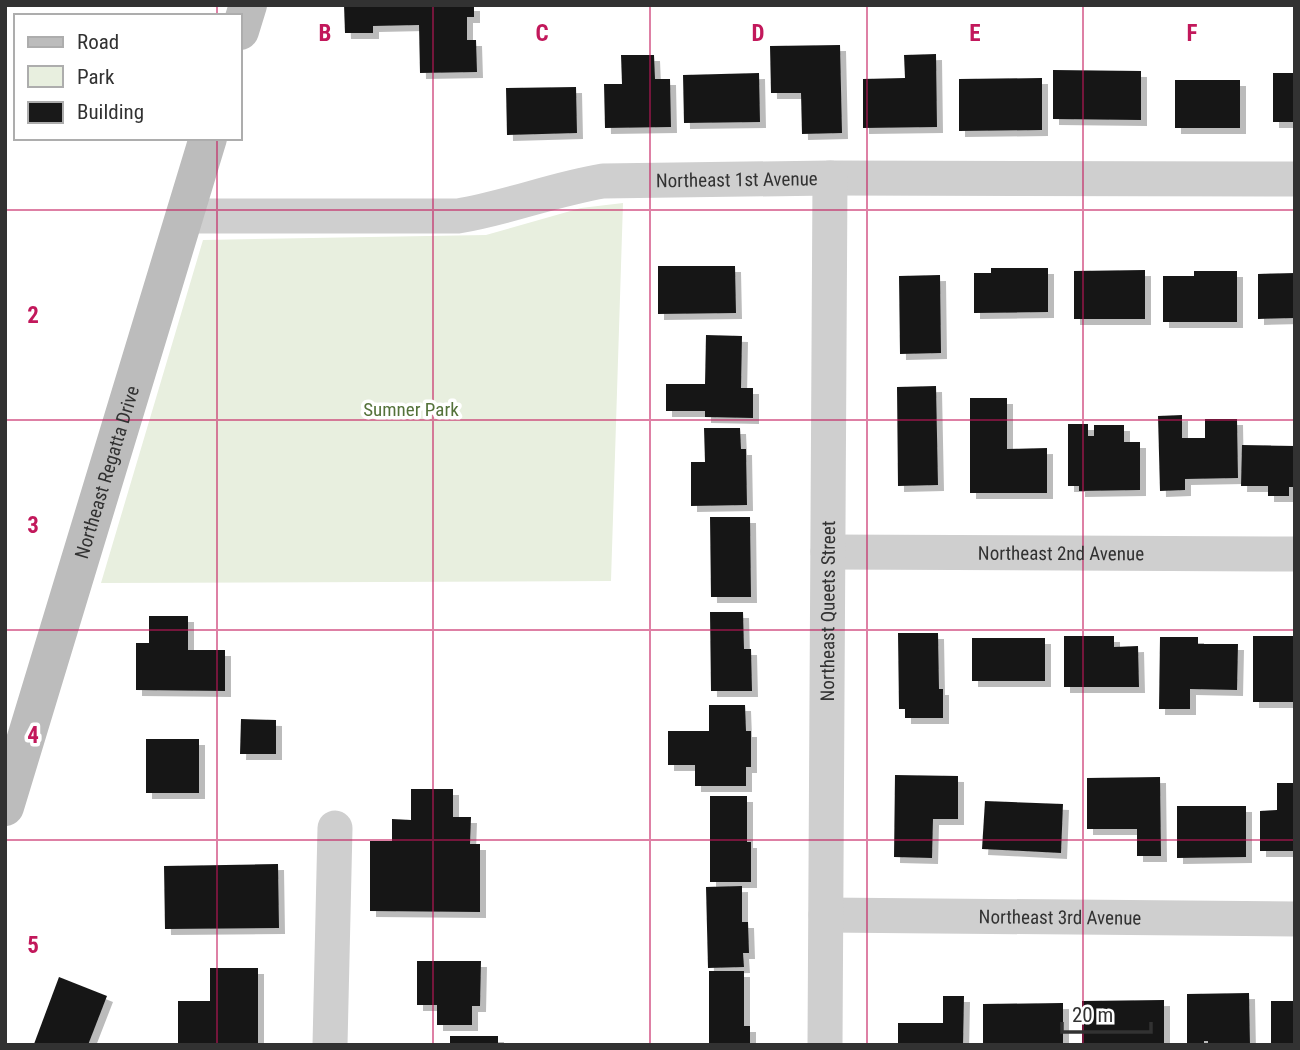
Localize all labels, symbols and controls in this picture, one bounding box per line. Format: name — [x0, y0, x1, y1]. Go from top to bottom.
legend — [14, 14, 242, 140]
text: B — [319, 20, 331, 47]
text: C — [535, 20, 549, 47]
text: D — [752, 20, 765, 47]
text: E — [969, 20, 981, 47]
text: F — [1187, 20, 1198, 47]
text: Road — [77, 30, 119, 54]
text: Park — [77, 65, 115, 89]
text: Building — [77, 100, 144, 124]
street label: Northeast 1st Avenue — [656, 167, 818, 192]
text: 2 — [27, 302, 39, 329]
street label: Northeast Regatta Drive — [70, 383, 144, 561]
park label: Sumner Park — [363, 398, 459, 421]
text: 3 — [27, 512, 39, 539]
street label: Northeast Queets Street — [816, 521, 840, 701]
street label: Northeast 2nd Avenue — [978, 542, 1144, 565]
text: 4 — [27, 722, 39, 749]
street label: Northeast 3rd Avenue — [979, 905, 1141, 930]
text: 5 — [27, 932, 39, 959]
scale bar — [1062, 990, 1151, 1034]
text: 20 m — [1072, 1003, 1113, 1027]

